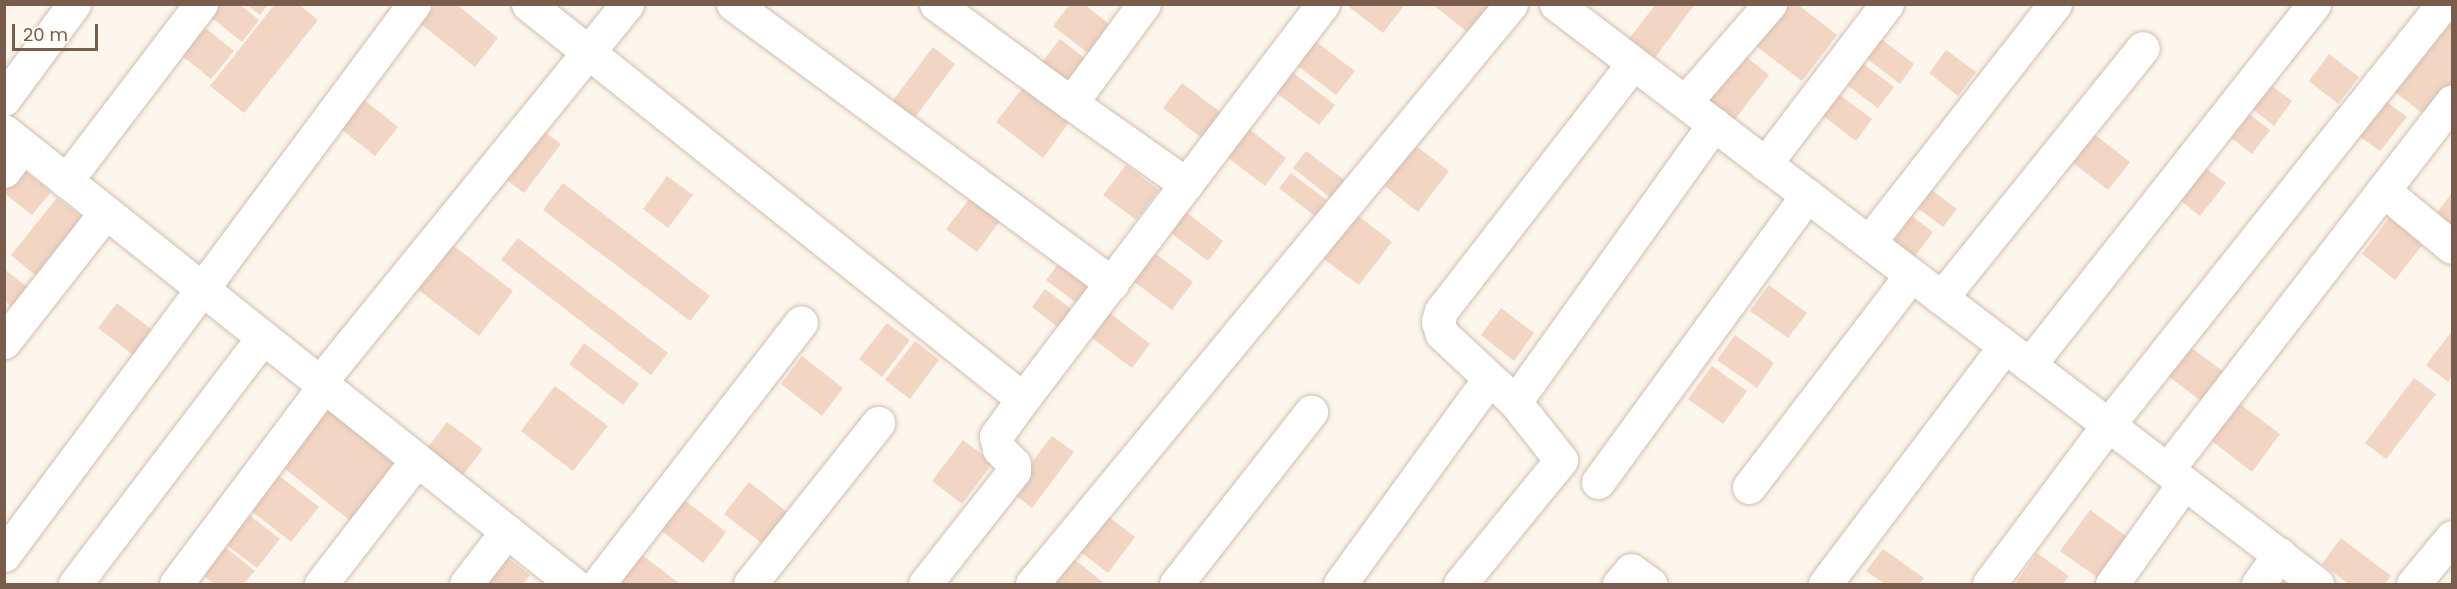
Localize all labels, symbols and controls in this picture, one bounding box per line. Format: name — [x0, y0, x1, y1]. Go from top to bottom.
scale bar — [15, 12, 100, 50]
text: 20 m — [23, 22, 68, 47]

